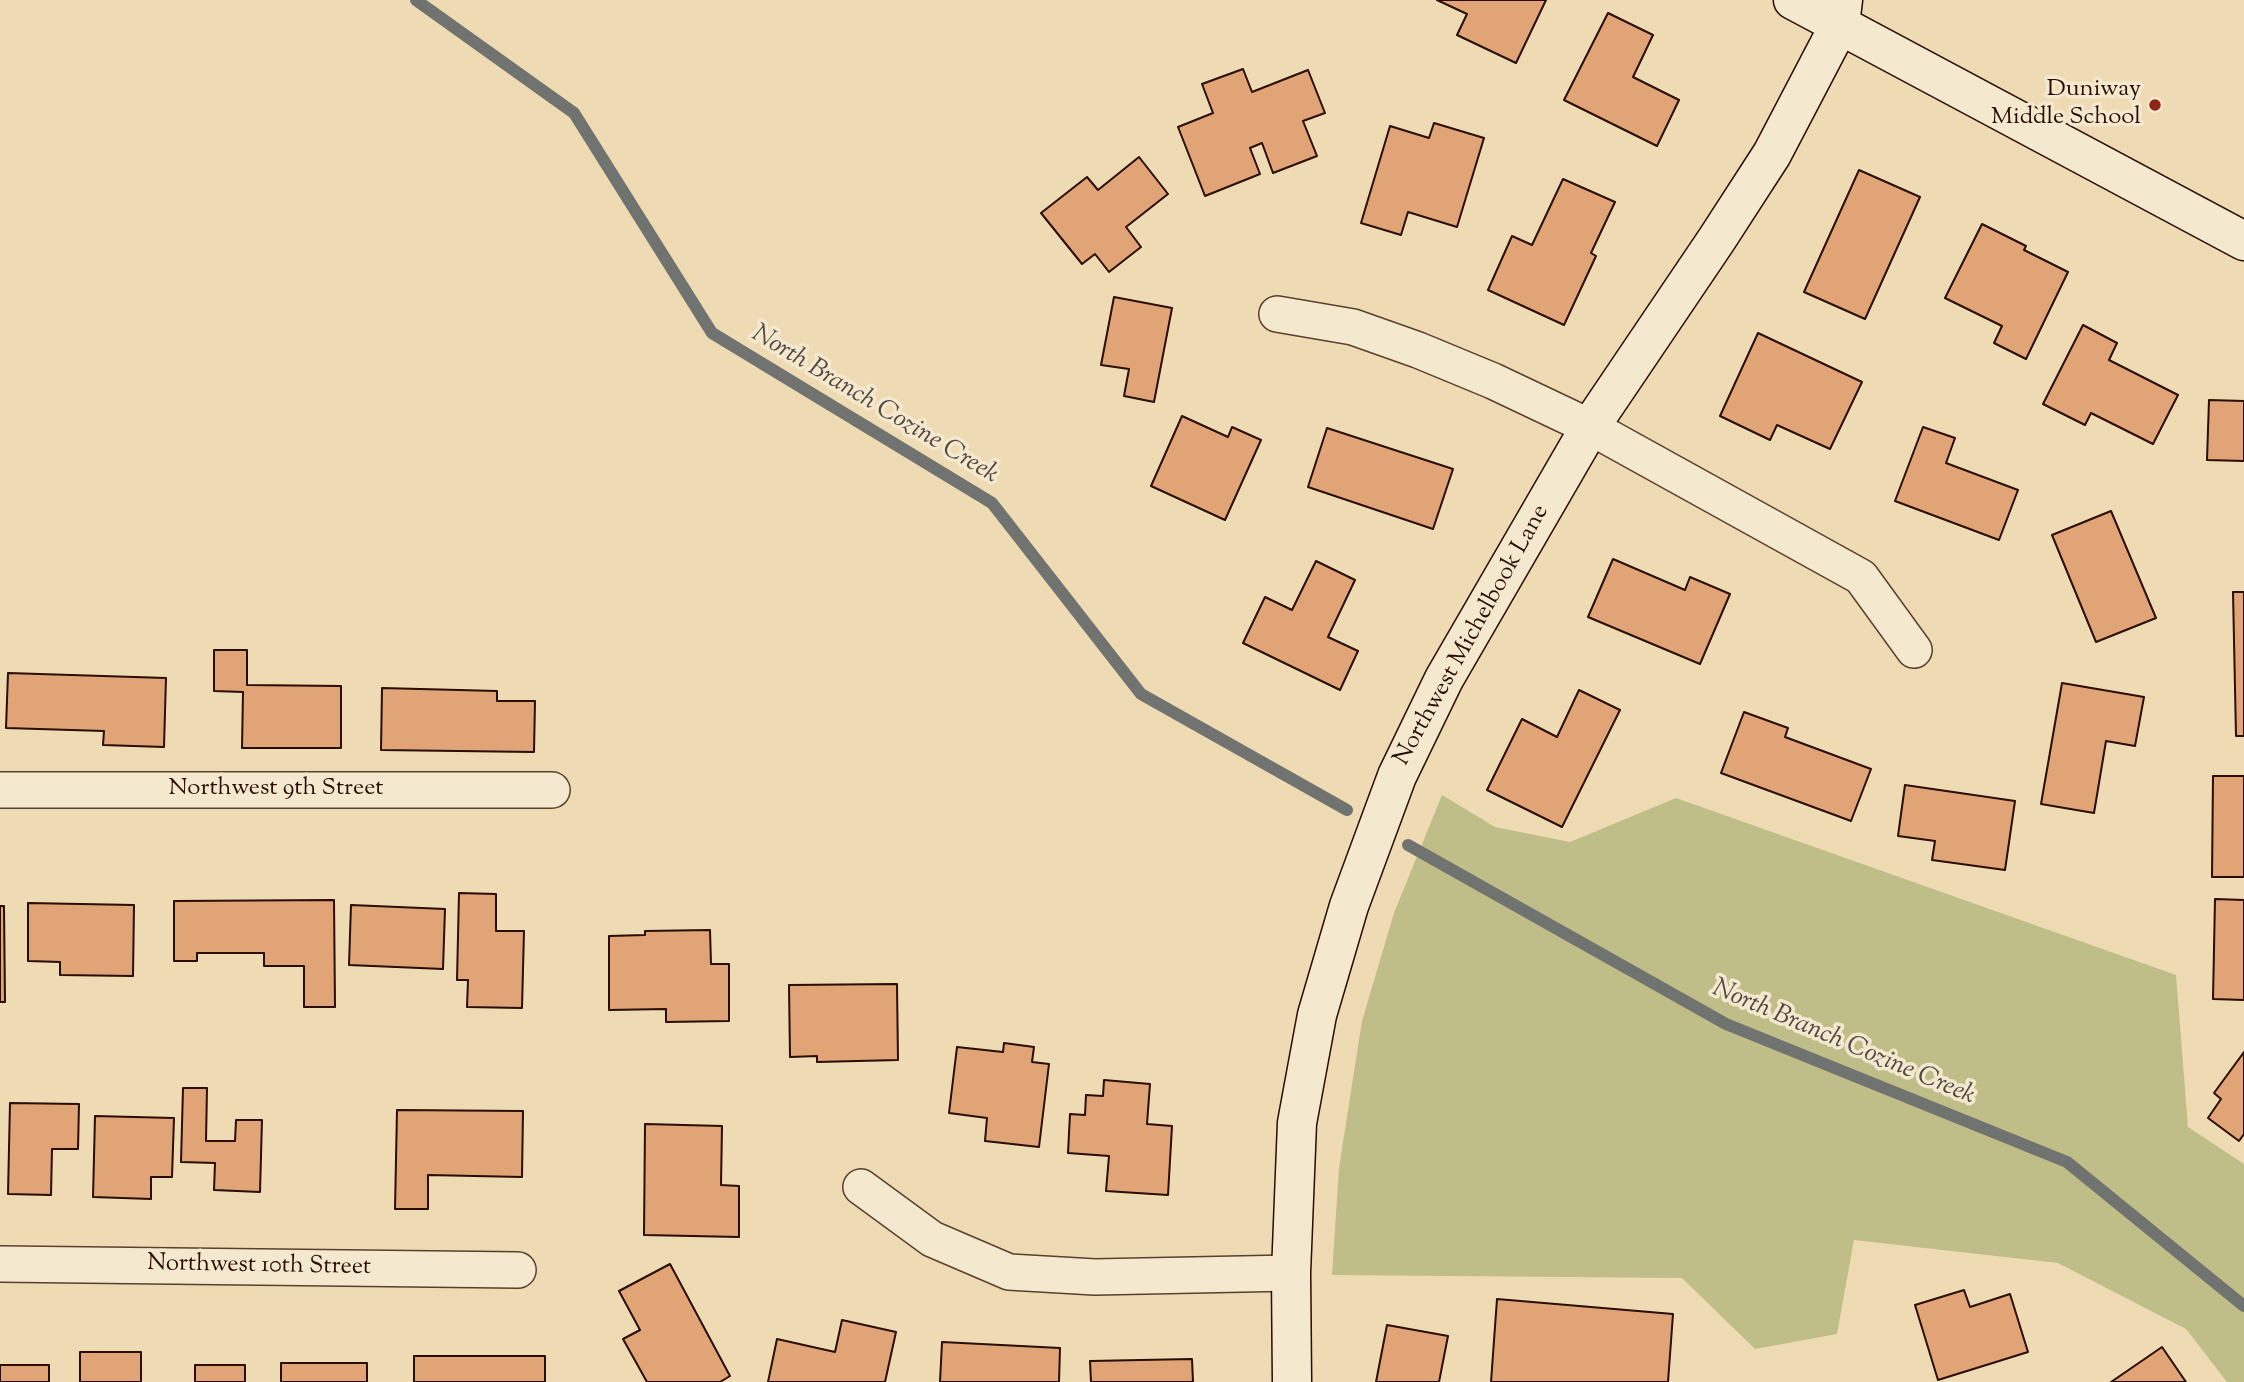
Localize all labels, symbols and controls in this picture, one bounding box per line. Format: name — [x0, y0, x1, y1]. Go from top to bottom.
place label: Duniway Middle School — [1991, 77, 2141, 133]
marker: Duniway Middle School — [2147, 97, 2163, 113]
water label: North Branch Cozine Creek — [745, 320, 1003, 492]
street label: Northwest Michelbook Lane — [1389, 501, 1557, 771]
street label: Northwest 9th Street — [168, 776, 384, 804]
water label: North Branch Cozine Creek — [1707, 974, 1979, 1114]
street label: Northwest 10th Street — [147, 1251, 371, 1283]

